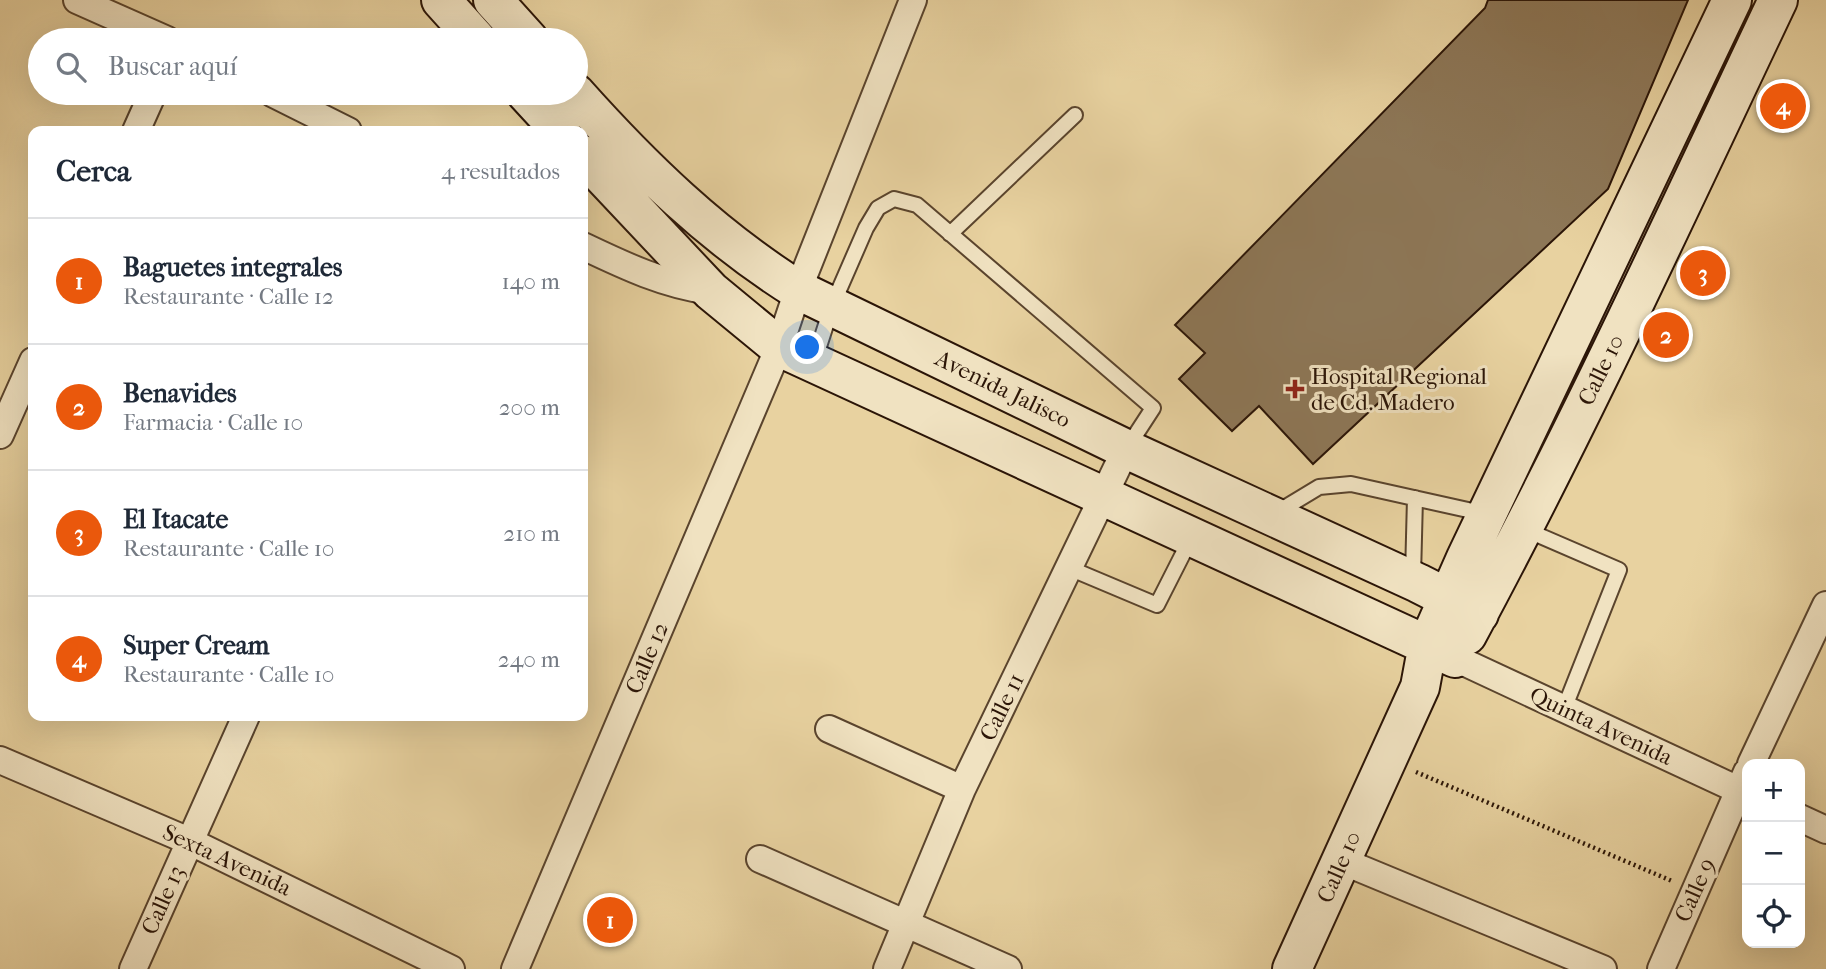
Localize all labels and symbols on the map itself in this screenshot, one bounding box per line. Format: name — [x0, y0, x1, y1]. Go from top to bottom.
pin: 4 — [1760, 80, 1806, 132]
pin: 3 — [1680, 247, 1726, 299]
pin: 2 — [1643, 309, 1689, 361]
your location — [790, 330, 824, 364]
street label: Calle 10 — [1572, 330, 1630, 410]
street label: Avenida Jalisco — [930, 344, 1075, 433]
place label: Hospital Regional de Cd. Madero — [1311, 363, 1488, 416]
marker: Hospital Regional de Cd. Madero — [1285, 379, 1305, 399]
street label: Calle 12 — [620, 618, 674, 698]
street label: Calle 11 — [974, 669, 1030, 745]
street label: Quinta Avenida — [1525, 681, 1677, 771]
street label: Sexta Avenida — [158, 818, 296, 902]
street label: Calle 10 — [1311, 827, 1367, 907]
street label: Calle 9 — [1669, 854, 1721, 926]
street label: Calle 13 — [136, 861, 190, 939]
pin: 1 — [587, 894, 633, 946]

